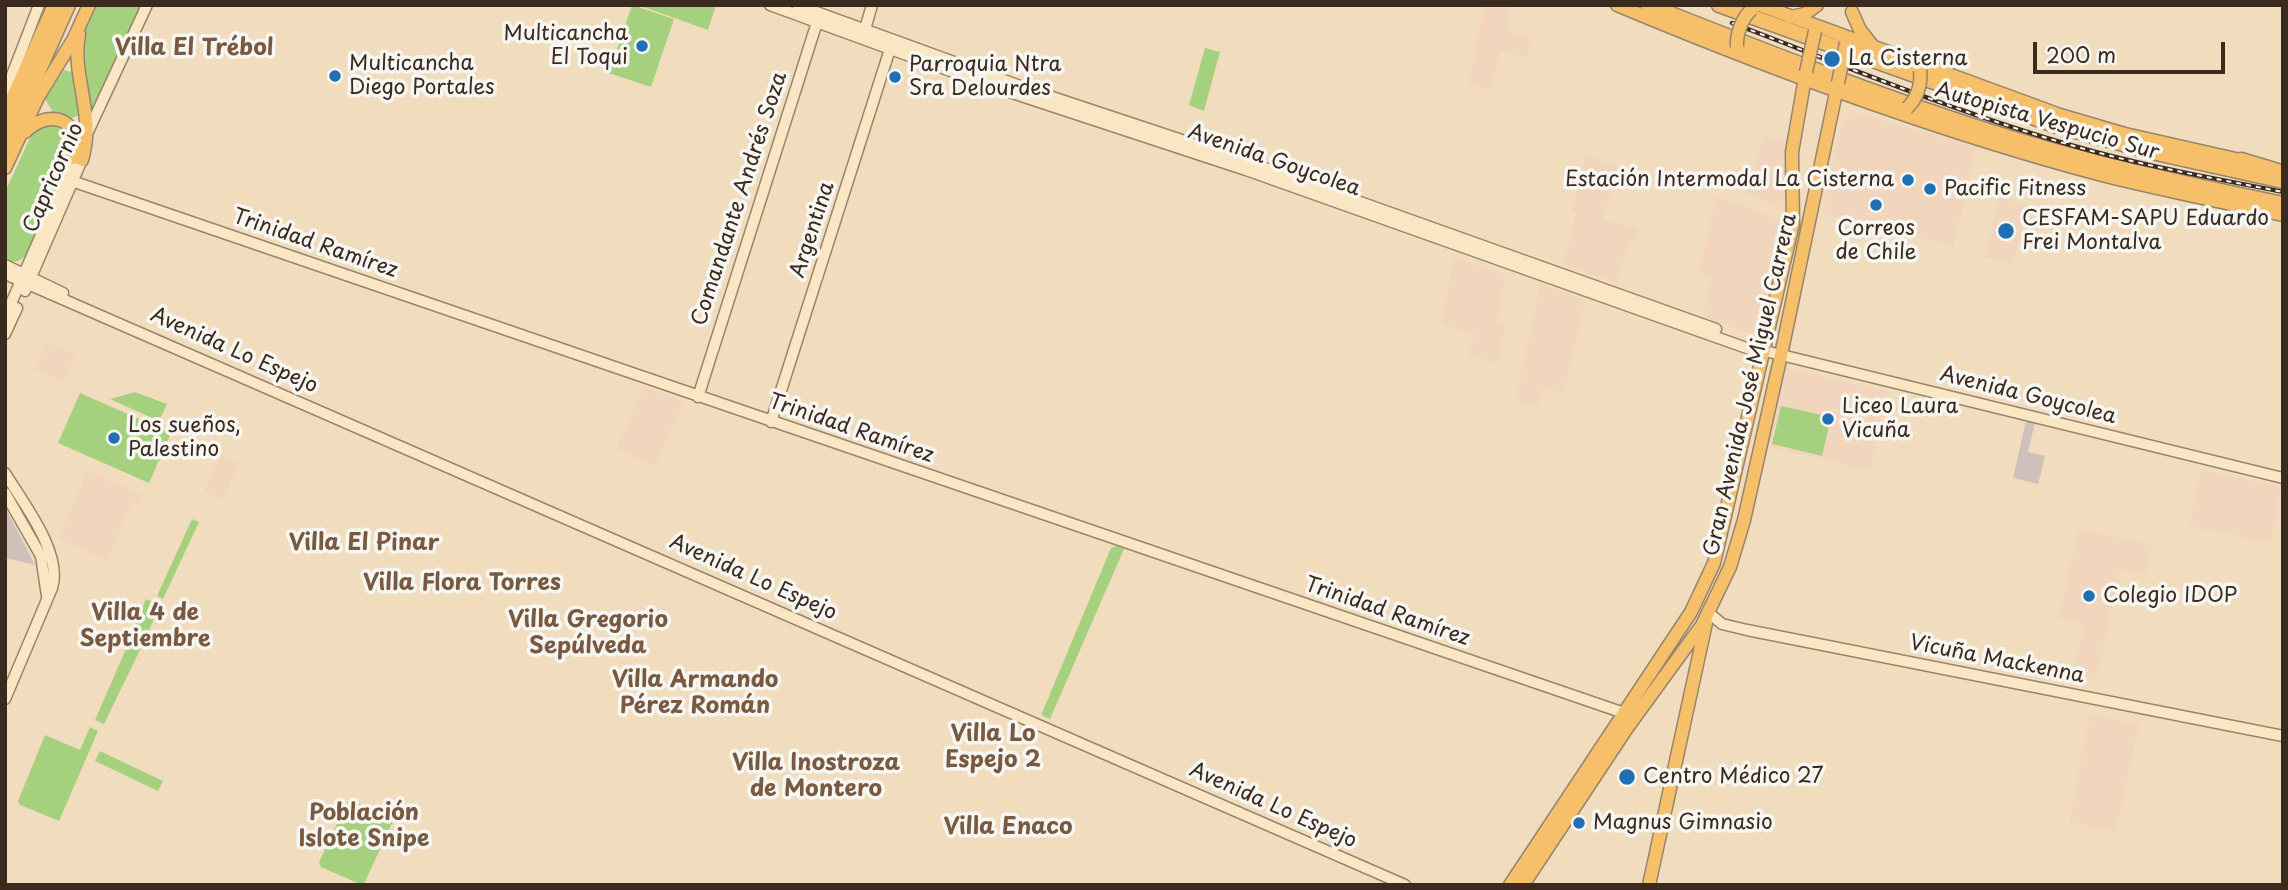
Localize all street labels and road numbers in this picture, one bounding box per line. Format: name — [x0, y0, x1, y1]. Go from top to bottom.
street label: Comandante Andrés Soza — [687, 69, 793, 329]
street label: Autopista Vespucio Sur — [1932, 78, 2162, 166]
street label: Capricornio — [19, 119, 89, 237]
street label: Avenida Goycolea — [1185, 120, 1363, 202]
street label: Argentina — [786, 179, 840, 281]
street label: Trinidad Ramírez — [229, 204, 401, 284]
street label: Gran Avenida José Miguel Carrera — [1699, 211, 1803, 559]
street label: Avenida Lo Espejo — [147, 303, 321, 399]
street label: Avenida Goycolea — [1937, 362, 2119, 430]
street label: Trinidad Ramírez — [765, 389, 937, 469]
street label: Avenida Lo Espejo — [666, 530, 840, 626]
street label: Trinidad Ramírez — [1301, 572, 1473, 652]
street label: Vicuña Mackenna — [1908, 631, 2086, 689]
street label: Avenida Lo Espejo — [1186, 758, 1360, 854]

